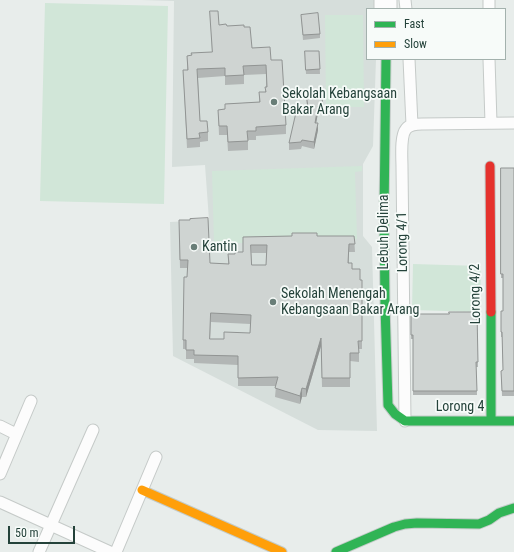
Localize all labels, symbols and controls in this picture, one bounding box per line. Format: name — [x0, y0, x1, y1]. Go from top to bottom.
legend — [366, 8, 506, 60]
text: Fast — [404, 17, 424, 31]
text: Slow — [404, 37, 427, 51]
place label: Sekolah Kebangsaan Bakar Arang — [282, 86, 397, 118]
marker: Sekolah Kebangsaan Bakar Arang — [269, 97, 279, 107]
street label: Lebuh Delima — [376, 194, 392, 270]
street label: Lorong 4/1 — [394, 211, 412, 273]
place label: Kantin — [202, 239, 237, 255]
marker: Kantin — [189, 242, 199, 252]
street label: Lorong 4/2 — [467, 263, 485, 325]
place label: Sekolah Menengah Kebangsaan Bakar Arang — [281, 286, 419, 318]
marker: Sekolah Menengah Kebangsaan Bakar Arang — [268, 297, 278, 307]
street label: Lorong 4 — [436, 399, 484, 415]
scale bar — [10, 518, 77, 544]
text: 50 m — [15, 526, 39, 540]

